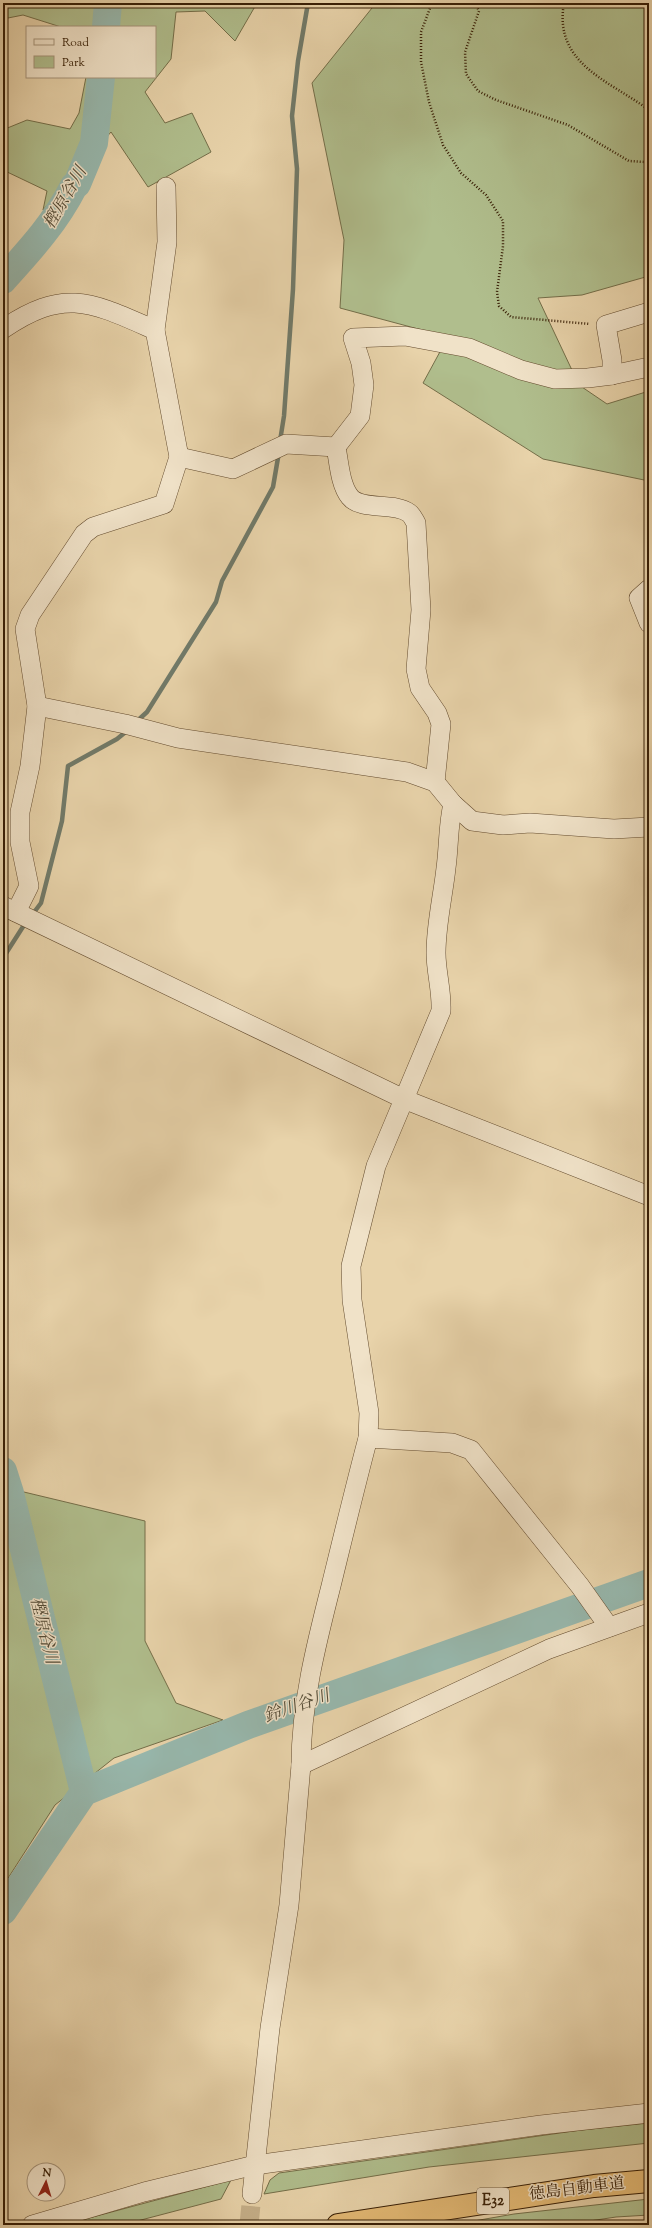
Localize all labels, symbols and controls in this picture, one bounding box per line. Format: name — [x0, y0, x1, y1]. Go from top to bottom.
legend — [26, 26, 156, 78]
text: Road — [62, 34, 89, 52]
text: Park — [62, 54, 85, 72]
water label: 樫原谷川 — [39, 161, 94, 233]
water label: 樫原谷川 — [23, 1595, 63, 1669]
water label: 鈴川谷川 — [261, 1684, 335, 1729]
north arrow — [26, 2162, 66, 2202]
text: N — [41, 2165, 52, 2181]
street label: 徳島自動車道 — [528, 2173, 626, 2207]
road number: E32 — [477, 2188, 509, 2214]

